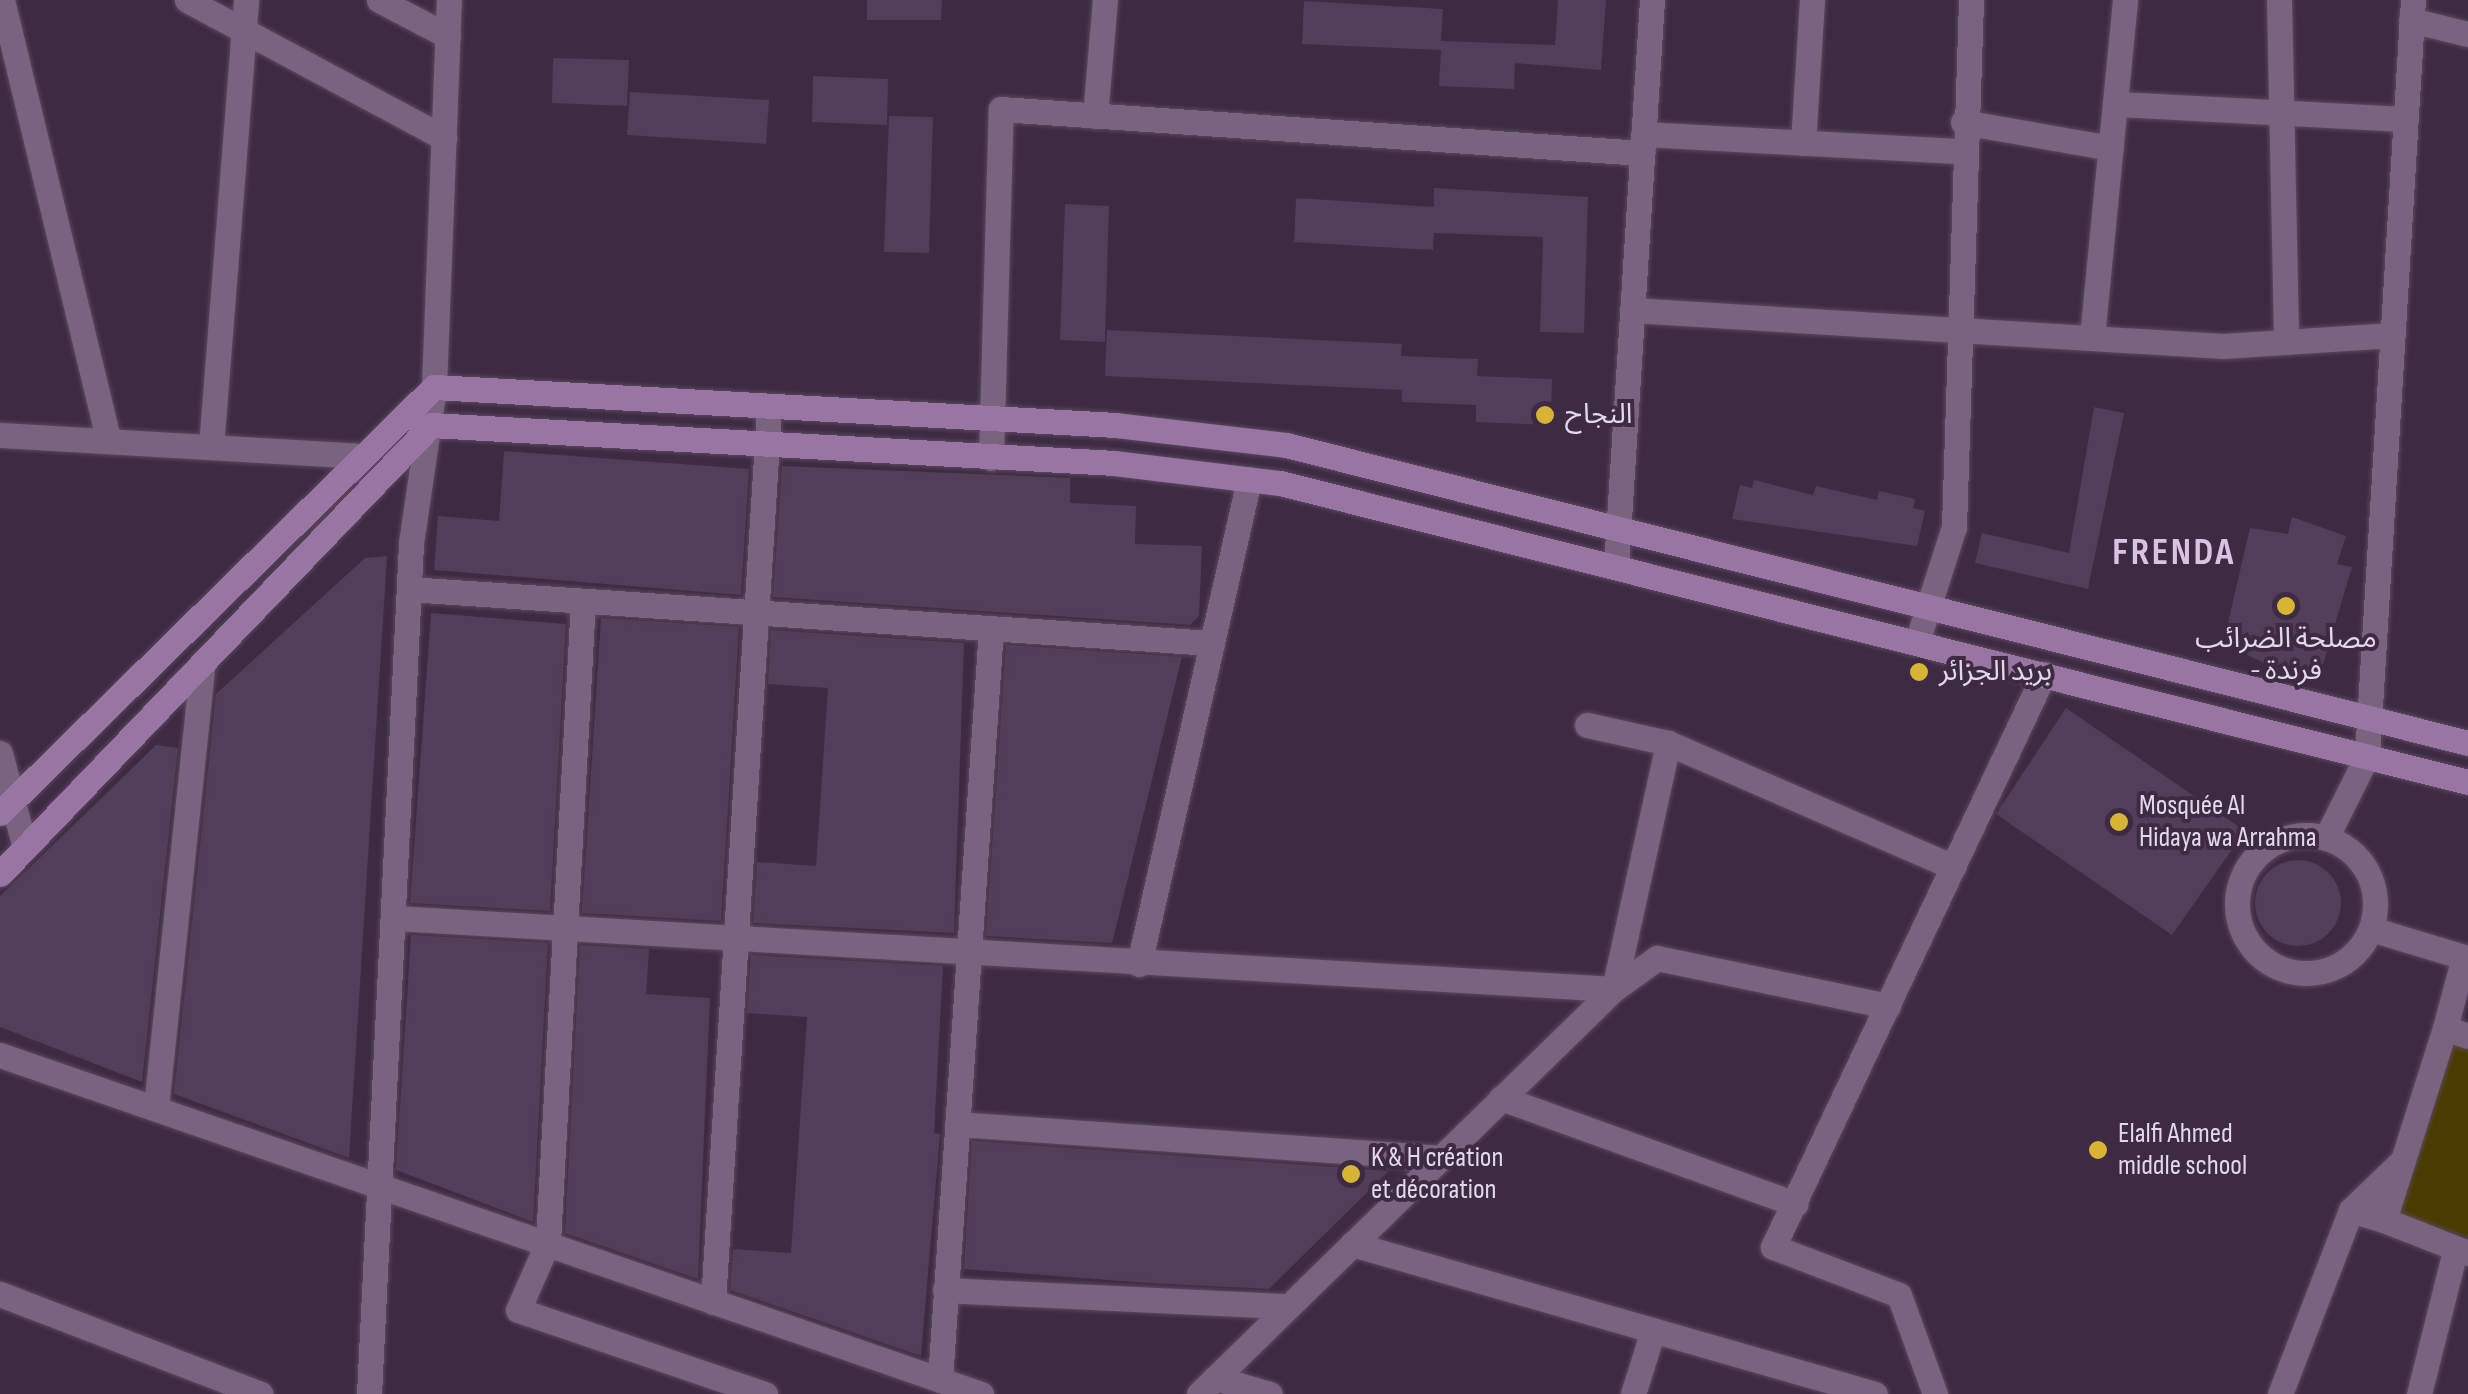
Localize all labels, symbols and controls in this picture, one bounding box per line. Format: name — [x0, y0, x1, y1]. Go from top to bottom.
place label: النجاح — [1565, 398, 1632, 432]
marker: النجاح — [1534, 404, 1556, 426]
district label: FRENDA — [2112, 530, 2236, 576]
marker: مصلحة الضرائب - فرندة — [2275, 595, 2297, 617]
place label: مصلحة الضرائب - فرندة — [2195, 622, 2377, 688]
place label: بريد الجزائر — [1939, 655, 2052, 689]
marker: بريد الجزائر — [1908, 661, 1930, 683]
place label: Mosquée Al Hidaya wa Arrahma — [2139, 789, 2317, 855]
marker: Mosquée Al Hidaya wa Arrahma — [2108, 811, 2130, 833]
place label: Elalfi Ahmed middle school — [2118, 1117, 2247, 1183]
marker: Elalfi Ahmed middle school — [2087, 1139, 2109, 1161]
place label: K & H création et décoration — [1371, 1141, 1503, 1207]
marker: K & H création et décoration — [1340, 1163, 1362, 1185]

